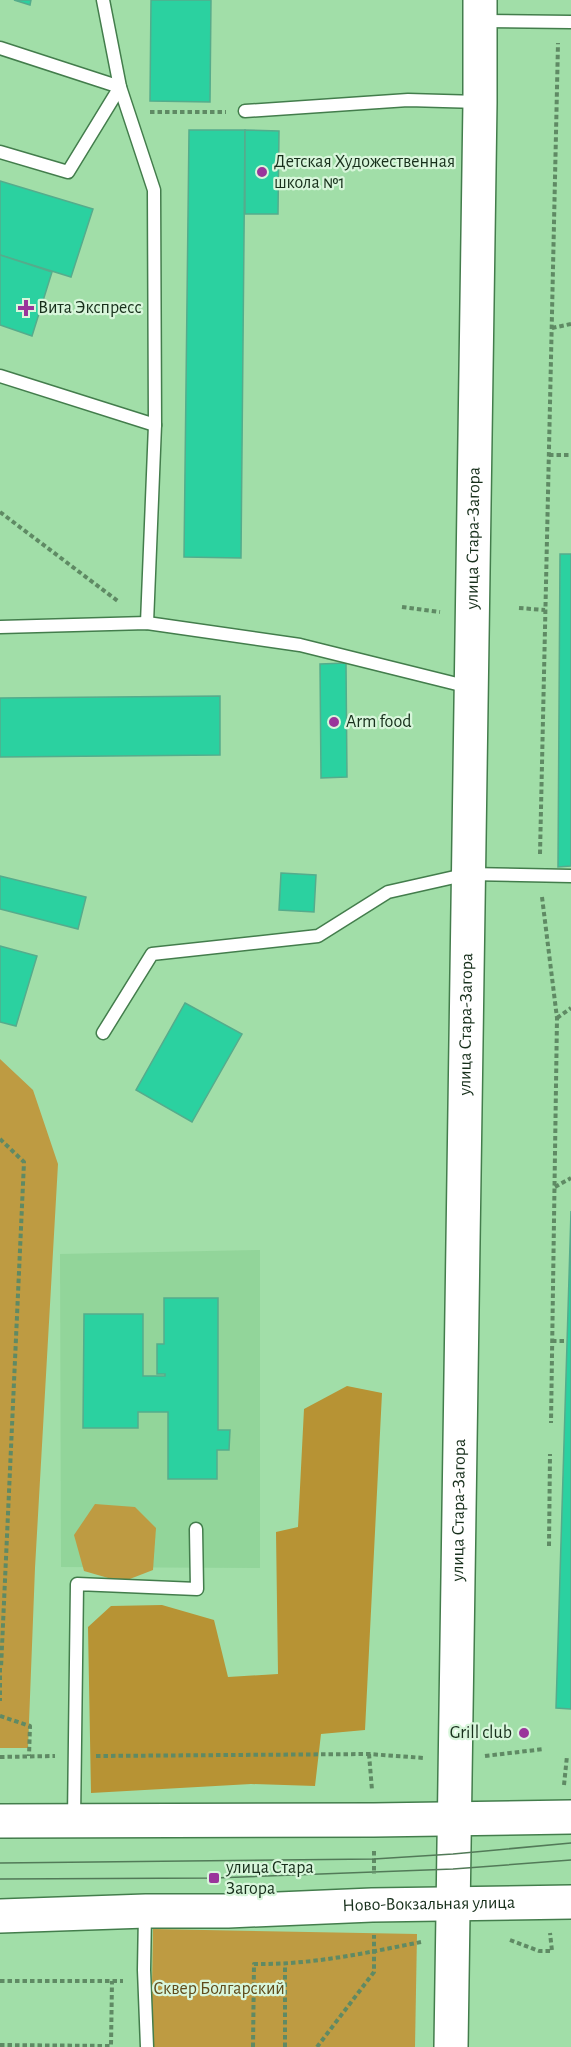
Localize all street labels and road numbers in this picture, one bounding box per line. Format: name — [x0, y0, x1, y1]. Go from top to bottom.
street label: улица Стара-Загора — [463, 467, 484, 611]
street label: улица Стара-Загора — [456, 953, 476, 1096]
street label: улица Стара-Загора — [449, 1439, 469, 1582]
street label: Ново-Вокзальная улица — [342, 1894, 515, 1915]

